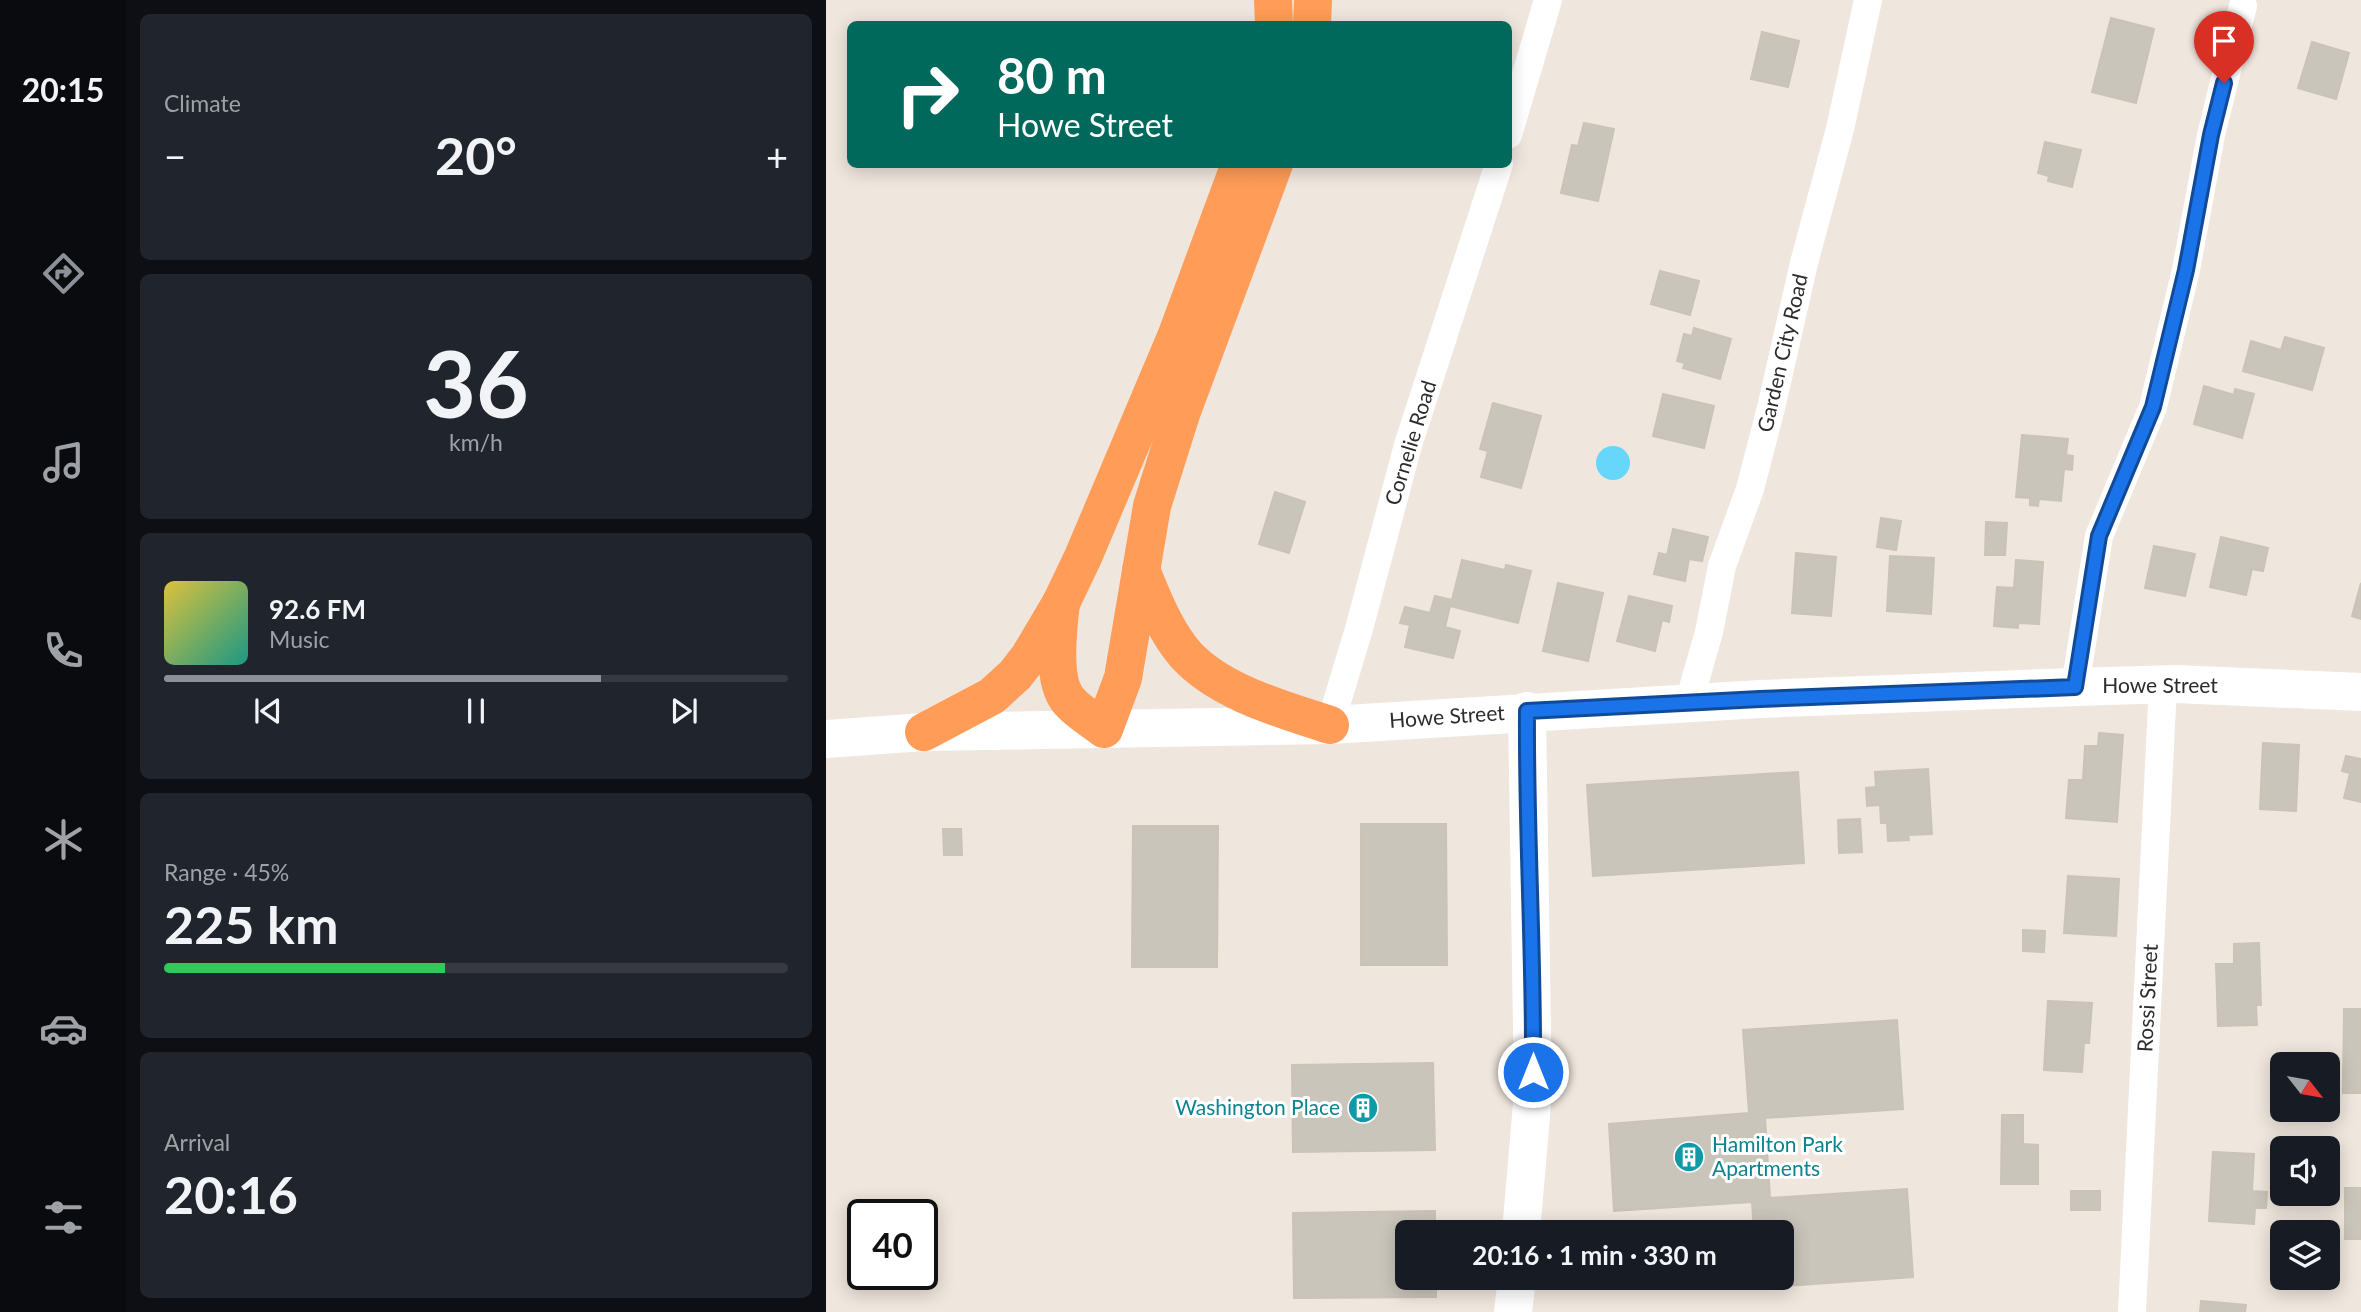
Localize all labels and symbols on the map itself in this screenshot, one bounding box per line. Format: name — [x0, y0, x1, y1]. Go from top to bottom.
pin — [2194, 11, 2254, 83]
street label: Garden City Road — [1751, 271, 1812, 434]
street label: Cornelie Road — [1379, 377, 1440, 508]
street label: Howe Street — [2102, 672, 2218, 697]
street label: Howe Street — [1388, 699, 1506, 732]
street label: Rossi Street — [2131, 943, 2162, 1053]
position arrow — [1496, 1035, 1570, 1109]
north arrow — [2270, 1052, 2340, 1122]
building icon: Washington Place — [1346, 1091, 1380, 1125]
place label: Washington Place — [1175, 1094, 1340, 1119]
place label: Hamilton Park Apartments — [1712, 1131, 1843, 1180]
building icon: Hamilton Park Apartments — [1672, 1140, 1706, 1174]
speed limit sign: 40 — [847, 1199, 938, 1290]

